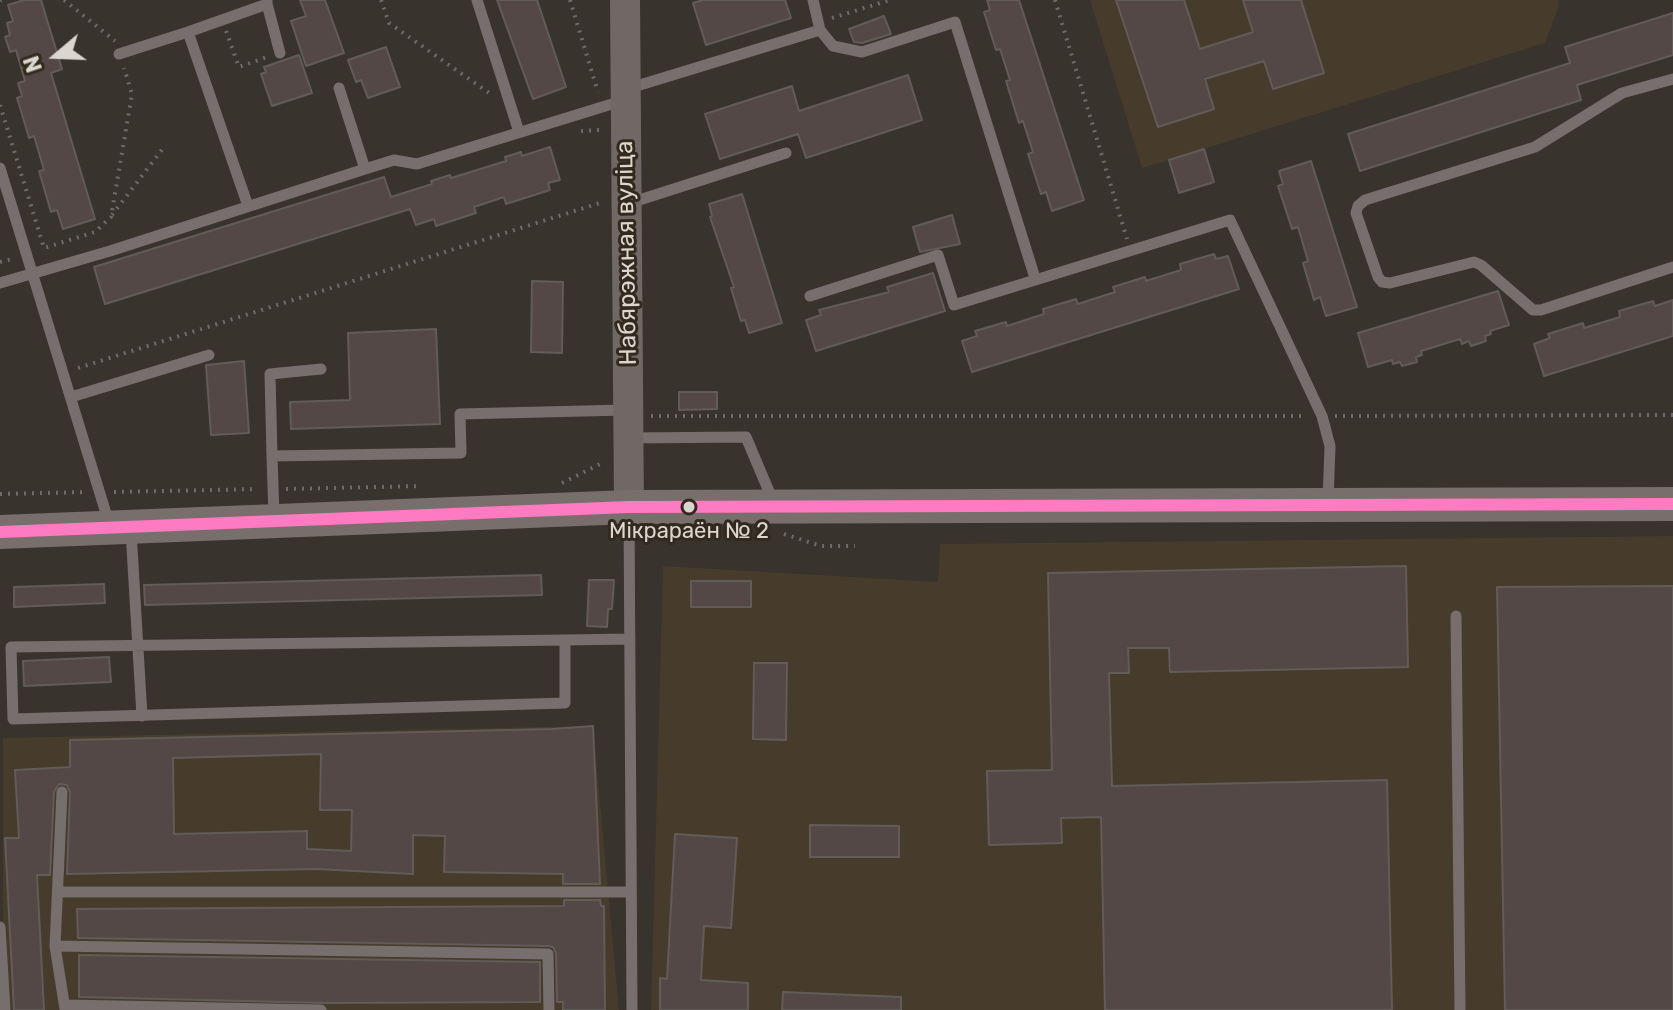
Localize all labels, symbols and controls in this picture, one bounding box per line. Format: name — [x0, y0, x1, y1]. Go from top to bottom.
north arrow — [16, 16, 96, 96]
text: N — [17, 52, 48, 76]
street label: Набярэжная вуліца — [611, 140, 643, 366]
marker: Мікрараён № 2 — [681, 499, 697, 515]
place label: Мікрараён № 2 — [609, 519, 769, 545]

